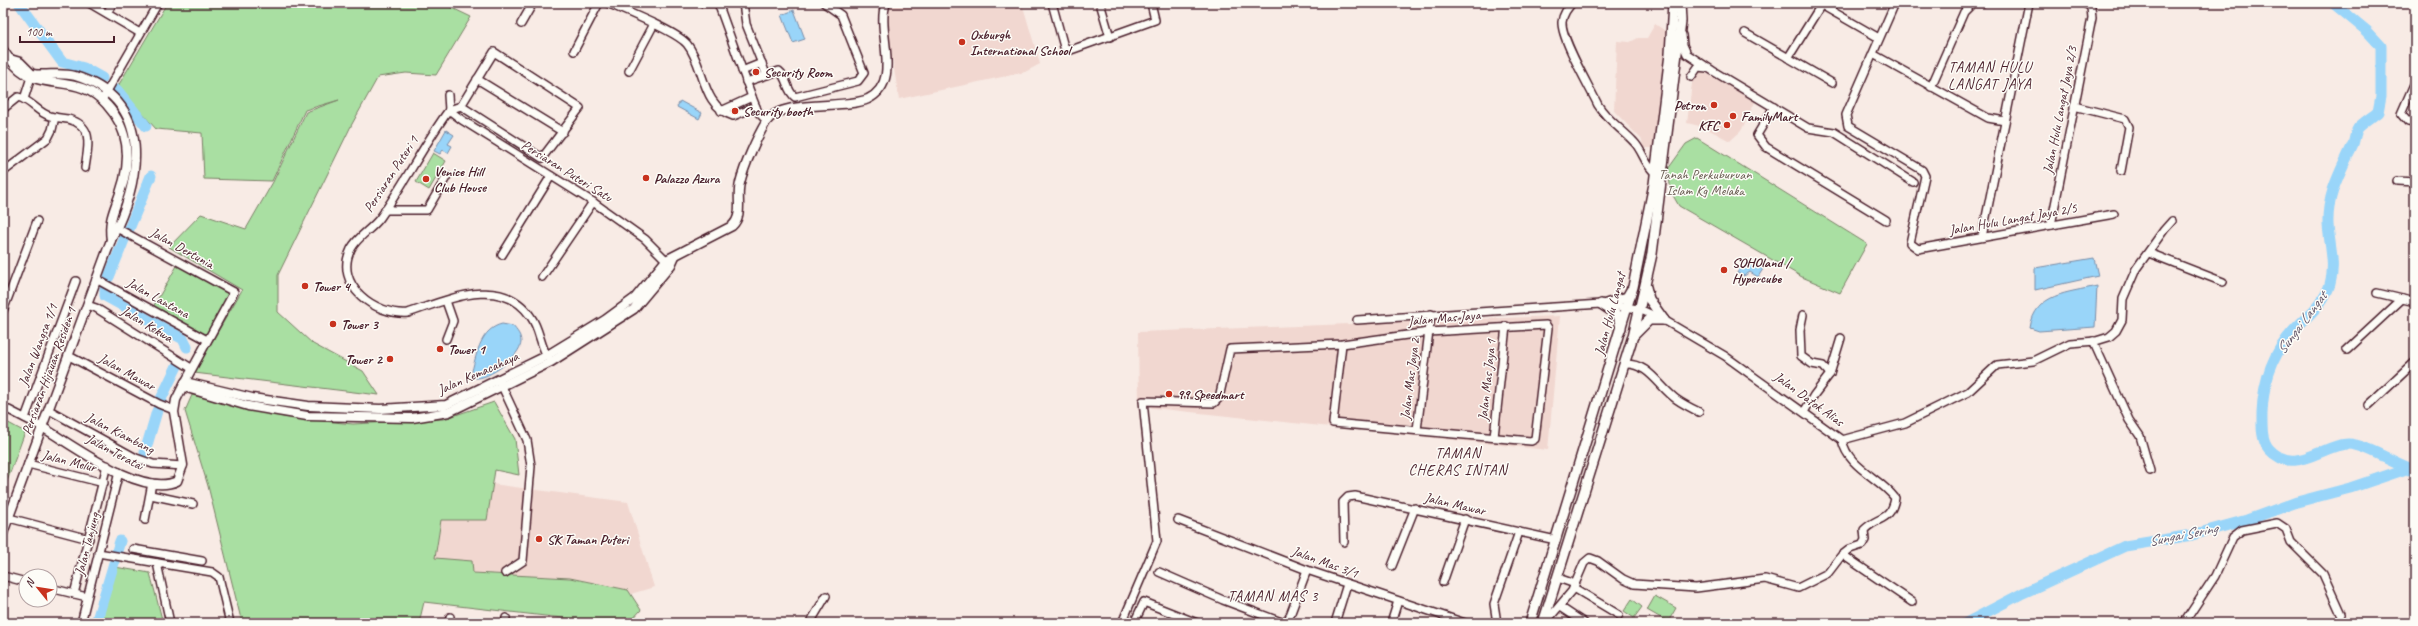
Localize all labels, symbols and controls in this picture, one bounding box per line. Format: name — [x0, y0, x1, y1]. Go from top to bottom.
scale bar — [20, 18, 114, 44]
text: 100 m — [26, 24, 53, 40]
place label: Oxburgh International School — [970, 26, 1074, 59]
marker: Oxburgh International School — [957, 37, 967, 47]
street label: Jalan Hulu Langat Jaya 2/3 — [2039, 43, 2081, 176]
district label: TAMAN HULU LANGAT JAYA — [1948, 58, 2033, 94]
place label: Security Room — [764, 64, 834, 81]
marker: Security Room — [751, 67, 761, 77]
place label: Petron — [1674, 97, 1708, 114]
marker: Petron — [1709, 100, 1719, 110]
place label: Security booth — [743, 103, 814, 120]
marker: Security booth — [730, 106, 740, 116]
place label: FamilyMart — [1741, 108, 1799, 125]
marker: FamilyMart — [1728, 111, 1738, 121]
place label: KFC — [1698, 117, 1721, 134]
marker: KFC — [1722, 120, 1732, 130]
street label: Persiaran Puteri 1 — [360, 132, 422, 215]
street label: Persiaran Puteri Satu — [518, 136, 616, 206]
place label: Venice Hill Club House — [434, 163, 487, 196]
park label: Tanah Perkuburuan Islam Kg Melaka — [1658, 166, 1752, 199]
place label: Palazzo Azura — [654, 170, 721, 187]
marker: Palazzo Azura — [641, 173, 651, 183]
marker: Venice Hill Club House — [421, 174, 431, 184]
street label: Jalan Hulu Langat Jaya 2/5 — [1947, 199, 2079, 239]
street label: Jalan Dertunia — [146, 223, 218, 273]
place label: SOHOland / Hypercube — [1732, 254, 1793, 287]
marker: SOHOland / Hypercube — [1719, 265, 1729, 275]
street label: Jalan Hulu Langat — [1591, 268, 1630, 358]
street label: Jalan Lantana — [123, 273, 193, 323]
place label: Tower 4 — [313, 278, 351, 295]
marker: Tower 4 — [300, 281, 310, 291]
water label: Sungai Langat — [2272, 286, 2333, 358]
street label: Jalan Wangsa 1/1 — [14, 301, 62, 389]
street label: Jalan Kekwa — [117, 301, 177, 347]
street label: Persiaran Hijauan Residen 1 — [18, 304, 80, 437]
street label: Jalan Mas Jaya — [1406, 306, 1482, 330]
place label: Tower 3 — [341, 316, 379, 333]
marker: Tower 3 — [328, 319, 338, 329]
street label: Jalan Mas Jaya 2 — [1396, 336, 1424, 422]
street label: Jalan Mas Jaya 1 — [1474, 338, 1500, 423]
place label: Tower 1 — [448, 341, 486, 358]
marker: Tower 1 — [435, 344, 445, 354]
street label: Jalan Kemacahaya — [434, 347, 522, 399]
street label: Jalan Mawar — [95, 349, 160, 395]
place label: Tower 2 — [345, 351, 384, 368]
marker: Tower 2 — [385, 354, 395, 364]
street label: Jalan Datok Alias — [1770, 367, 1848, 431]
place label: 99 Speedmart — [1177, 386, 1246, 403]
marker: 99 Speedmart — [1164, 389, 1174, 399]
street label: Jalan Kiambang — [82, 408, 158, 458]
street label: Jalan Teratai — [83, 429, 149, 475]
district label: TAMAN CHERAS INTAN — [1409, 444, 1510, 480]
street label: Jalan Melur — [39, 446, 100, 476]
street label: Jalan Mawar — [1422, 489, 1489, 520]
street label: Jalan Tanjung — [71, 510, 103, 578]
water label: Sungai Sering — [2147, 519, 2221, 551]
place label: SK Taman Puteri — [547, 531, 630, 548]
marker: SK Taman Puteri — [534, 534, 544, 544]
street label: Jalan Mas 3/1 — [1289, 542, 1361, 582]
north arrow — [18, 568, 58, 608]
text: N — [22, 575, 38, 589]
district label: TAMAN MAS 3 — [1227, 587, 1319, 606]

